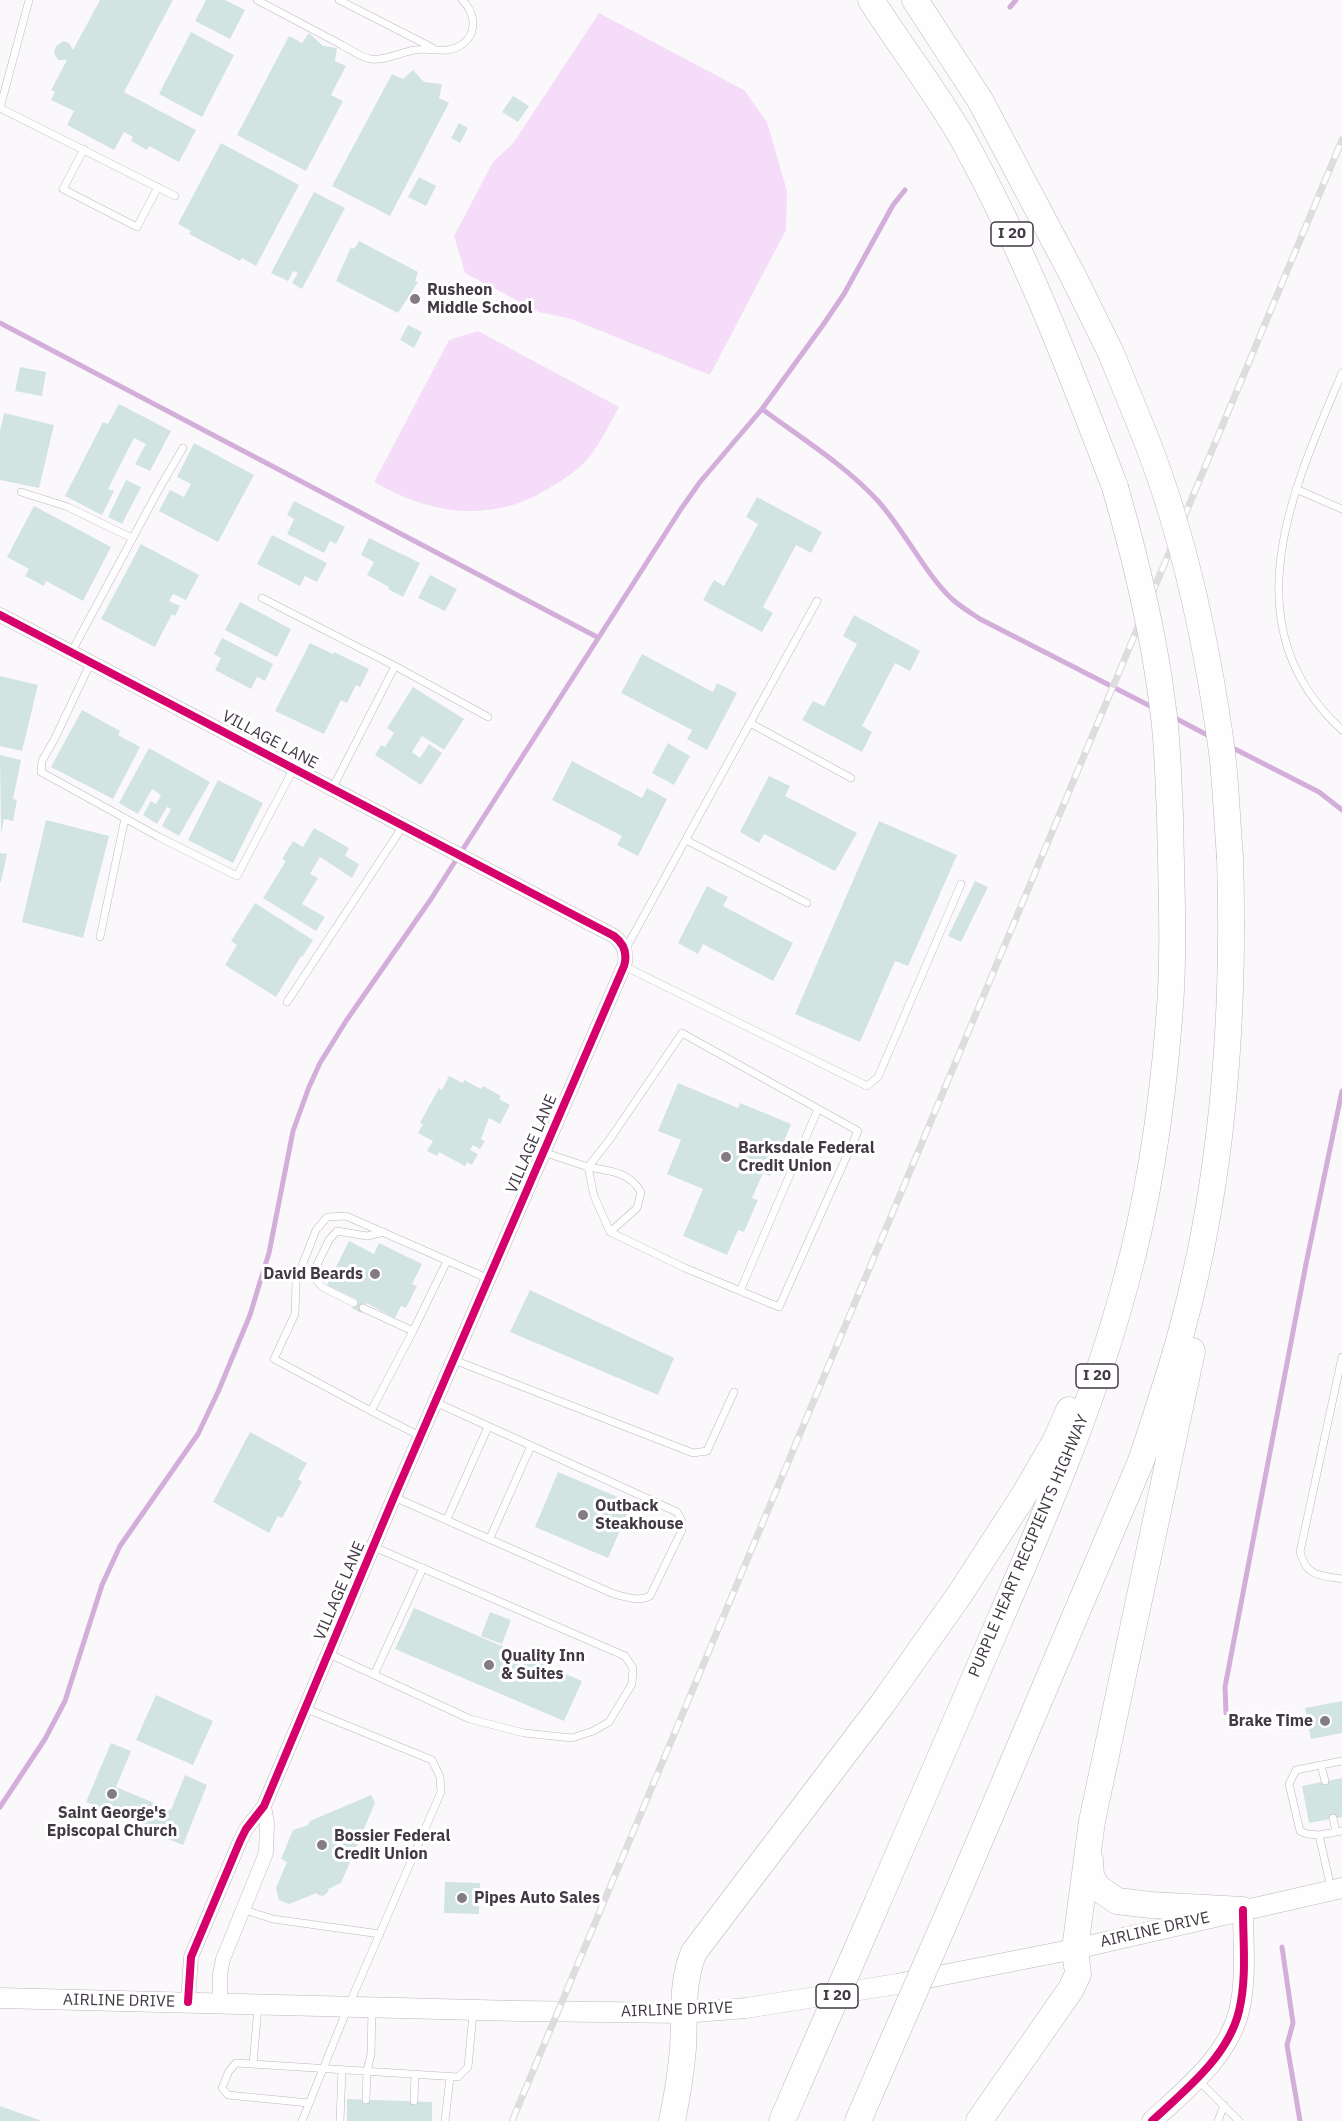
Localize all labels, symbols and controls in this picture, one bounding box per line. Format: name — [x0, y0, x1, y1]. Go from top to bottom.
road number: I 20 — [991, 222, 1033, 246]
place label: Rusheon Middle School — [427, 280, 532, 318]
marker: Rusheon Middle School — [408, 292, 422, 306]
street label: VILLAGE LANE — [219, 707, 321, 773]
street label: VILLAGE LANE — [502, 1091, 562, 1197]
place label: Barksdale Federal Credit Union — [738, 1138, 875, 1176]
marker: Barksdale Federal Credit Union — [719, 1150, 733, 1164]
place label: David Beards — [263, 1264, 363, 1284]
marker: David Beards — [368, 1267, 382, 1281]
road number: I 20 — [1076, 1364, 1118, 1388]
street label: PURPLE HEART RECIPIENTS HIGHWAY — [965, 1412, 1093, 1680]
place label: Outback Steakhouse — [595, 1496, 683, 1534]
marker: Outback Steakhouse — [576, 1508, 590, 1522]
street label: VILLAGE LANE — [310, 1538, 370, 1644]
place label: Quality Inn & Suites — [501, 1646, 585, 1684]
marker: Quality Inn & Suites — [482, 1658, 496, 1672]
place label: Brake Time — [1228, 1711, 1313, 1731]
marker: Brake Time — [1318, 1714, 1332, 1728]
marker: Saint George's Episcopal Church — [105, 1787, 119, 1801]
place label: Saint George's Episcopal Church — [47, 1803, 177, 1841]
place label: Bossier Federal Credit Union — [334, 1826, 450, 1864]
marker: Bossier Federal Credit Union — [315, 1838, 329, 1852]
place label: Pipes Auto Sales — [474, 1888, 600, 1908]
marker: Pipes Auto Sales — [455, 1891, 469, 1905]
street label: AIRLINE DRIVE — [1098, 1908, 1212, 1952]
road number: I 20 — [816, 1984, 858, 2008]
street label: AIRLINE DRIVE — [63, 1990, 175, 2012]
street label: AIRLINE DRIVE — [621, 1998, 733, 2022]

